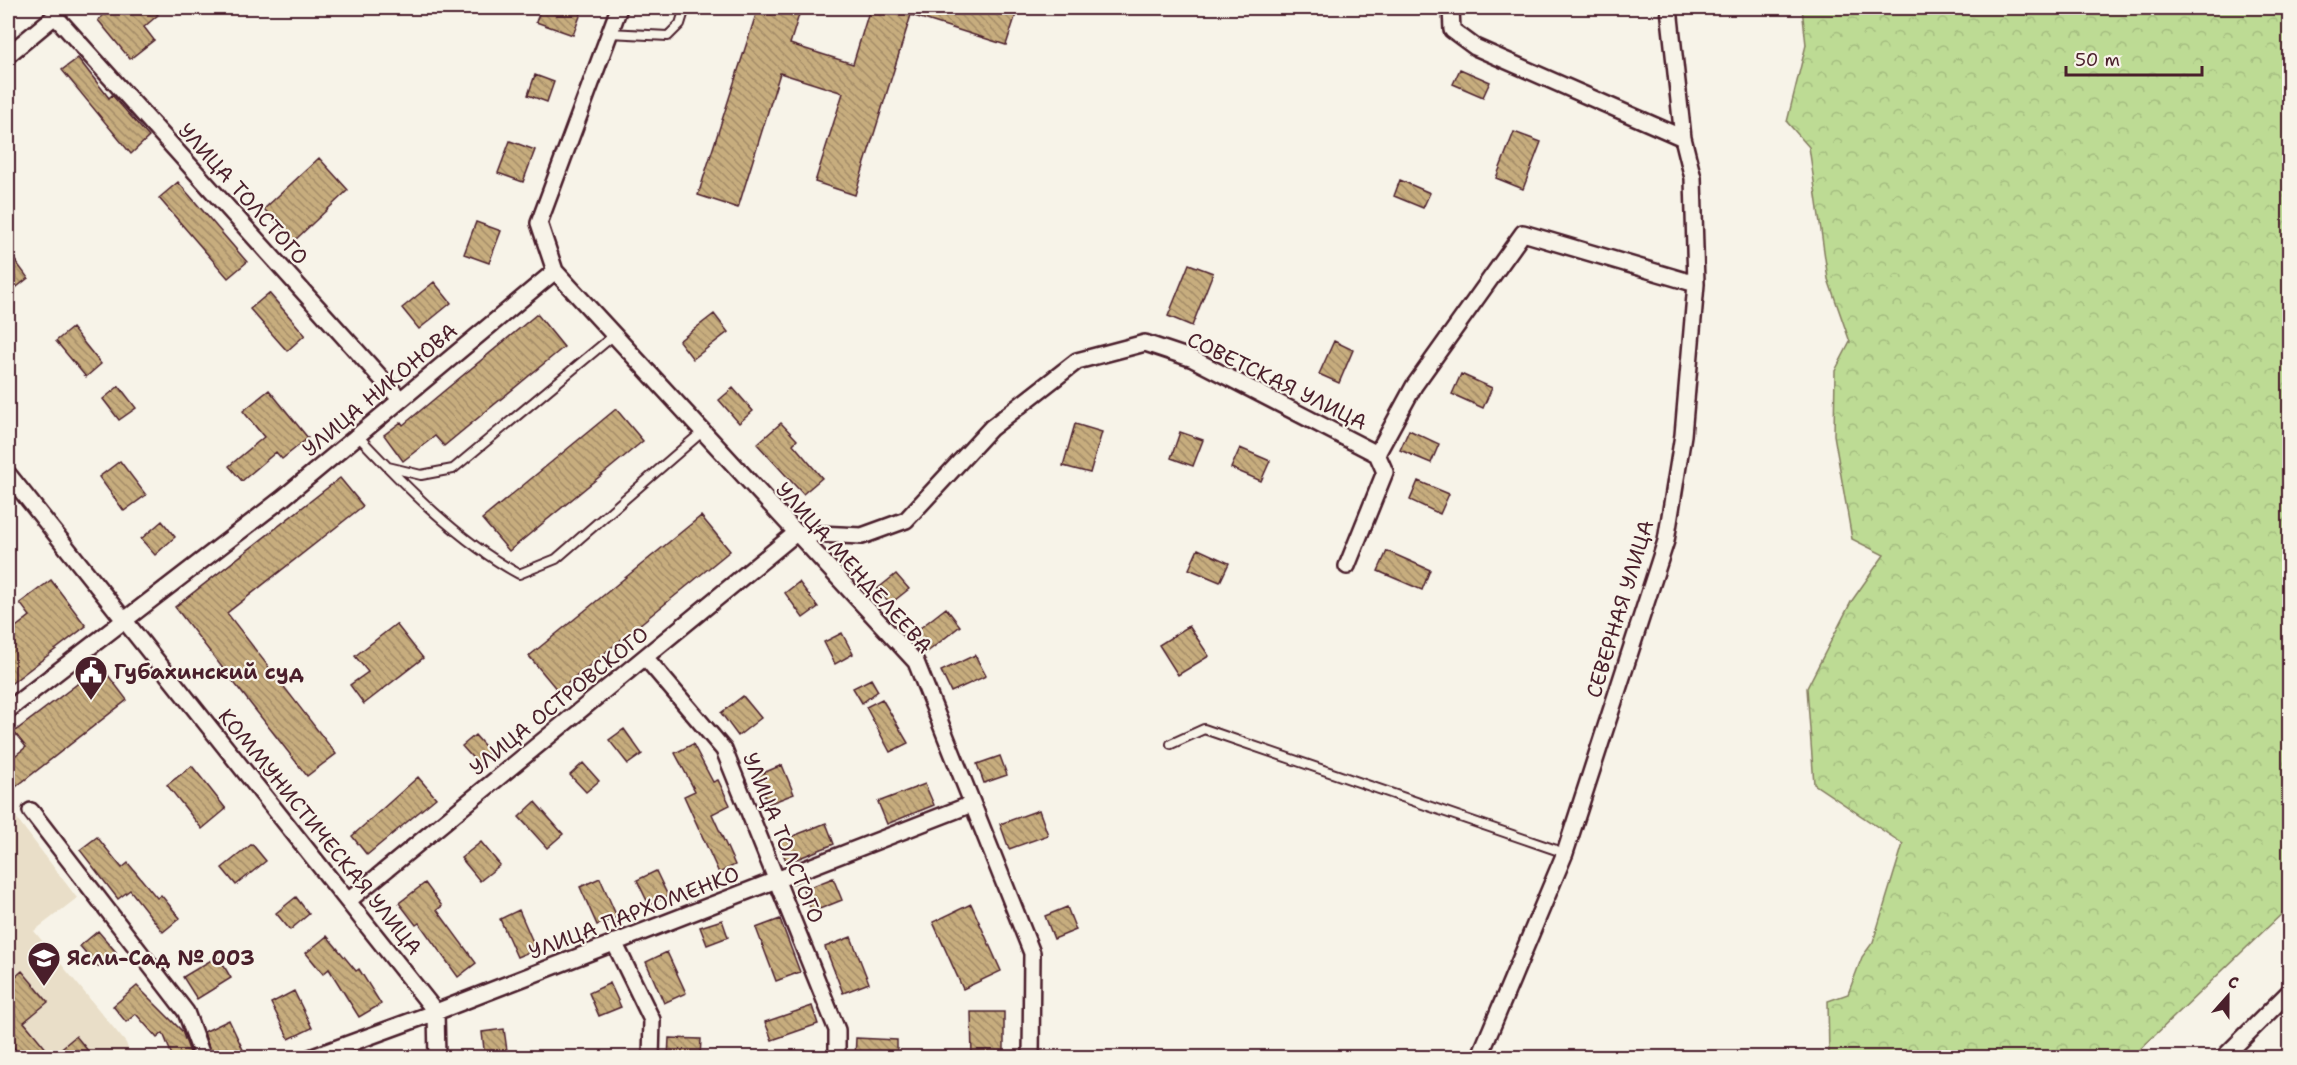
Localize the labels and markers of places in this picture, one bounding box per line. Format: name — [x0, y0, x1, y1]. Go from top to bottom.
public building icon: Губахинский суд — [73, 654, 109, 701]
place label: Губахинский суд — [114, 658, 304, 686]
school or university icon: Ясли-Сад № 003 — [26, 940, 62, 987]
place label: Ясли-Сад № 003 — [67, 944, 255, 972]

